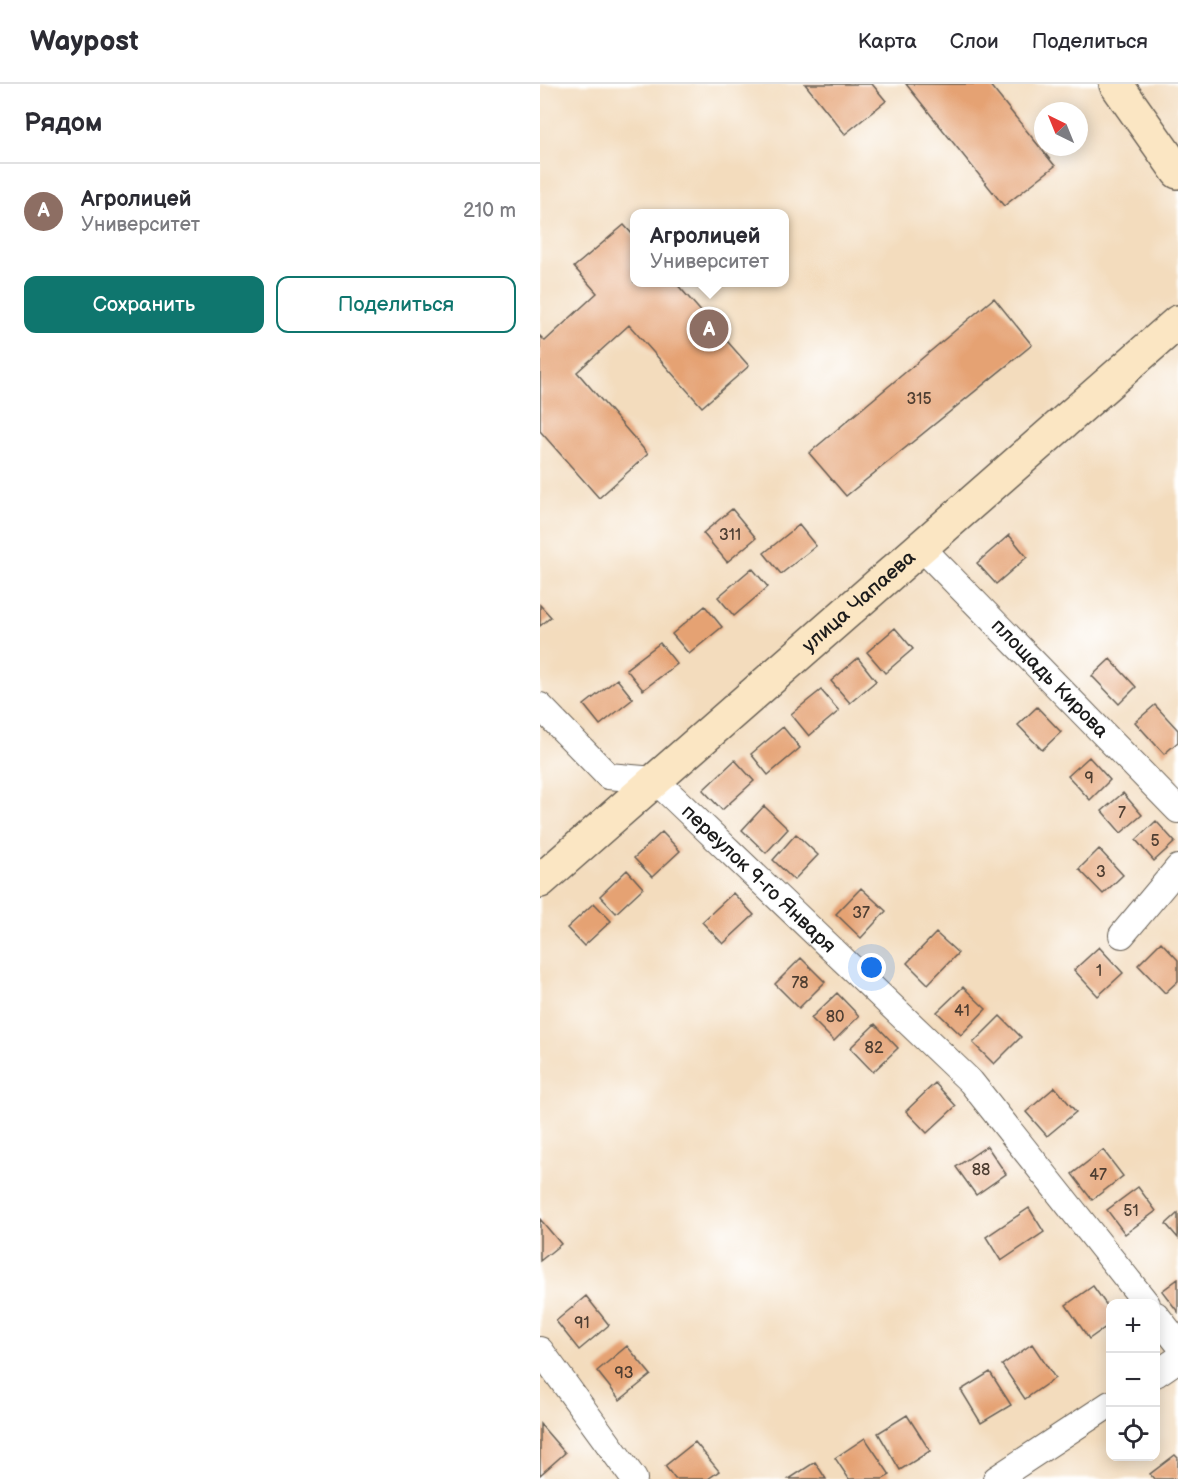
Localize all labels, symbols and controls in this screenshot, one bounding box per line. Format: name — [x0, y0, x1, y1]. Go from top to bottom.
text: Waypost — [30, 25, 139, 58]
text: Карта — [858, 29, 917, 54]
text: Слои — [950, 29, 999, 54]
text: Поделиться — [1032, 29, 1148, 54]
north arrow — [1034, 102, 1088, 156]
text: Рядом — [24, 108, 102, 139]
text: Агролицей — [81, 186, 192, 213]
text: A — [37, 199, 50, 223]
text: 210 m — [463, 199, 516, 223]
popup — [630, 209, 789, 287]
text: Университет — [81, 213, 200, 237]
text: Агролицей — [650, 223, 760, 250]
text: Университет — [650, 250, 769, 274]
button: Сохранить — [24, 276, 264, 333]
button: Поделиться — [276, 276, 516, 333]
pin: A — [690, 306, 728, 352]
house number: 315 — [906, 390, 932, 409]
house number: 311 — [719, 526, 741, 545]
street label: улица Чапаева — [797, 545, 921, 658]
street label: площадь Кирова — [986, 614, 1113, 743]
house number: 9 — [1084, 769, 1094, 788]
street label: переулок 9-го Января — [676, 800, 841, 958]
house number: 7 — [1118, 804, 1126, 823]
house number: 5 — [1150, 832, 1160, 851]
house number: 3 — [1096, 863, 1106, 882]
house number: 37 — [852, 904, 870, 923]
your location — [857, 953, 886, 982]
house number: 1 — [1096, 962, 1102, 981]
house number: 78 — [791, 974, 809, 993]
house number: 41 — [954, 1002, 970, 1021]
house number: 80 — [826, 1008, 844, 1027]
house number: 82 — [865, 1039, 884, 1058]
house number: 88 — [972, 1161, 990, 1180]
house number: 47 — [1089, 1166, 1107, 1185]
house number: 51 — [1123, 1202, 1139, 1221]
map controls — [1106, 1299, 1160, 1461]
button: + — [1106, 1299, 1160, 1353]
house number: 91 — [574, 1314, 590, 1333]
button: − — [1106, 1353, 1160, 1407]
house number: 93 — [614, 1364, 634, 1383]
button: locate — [1106, 1407, 1160, 1461]

